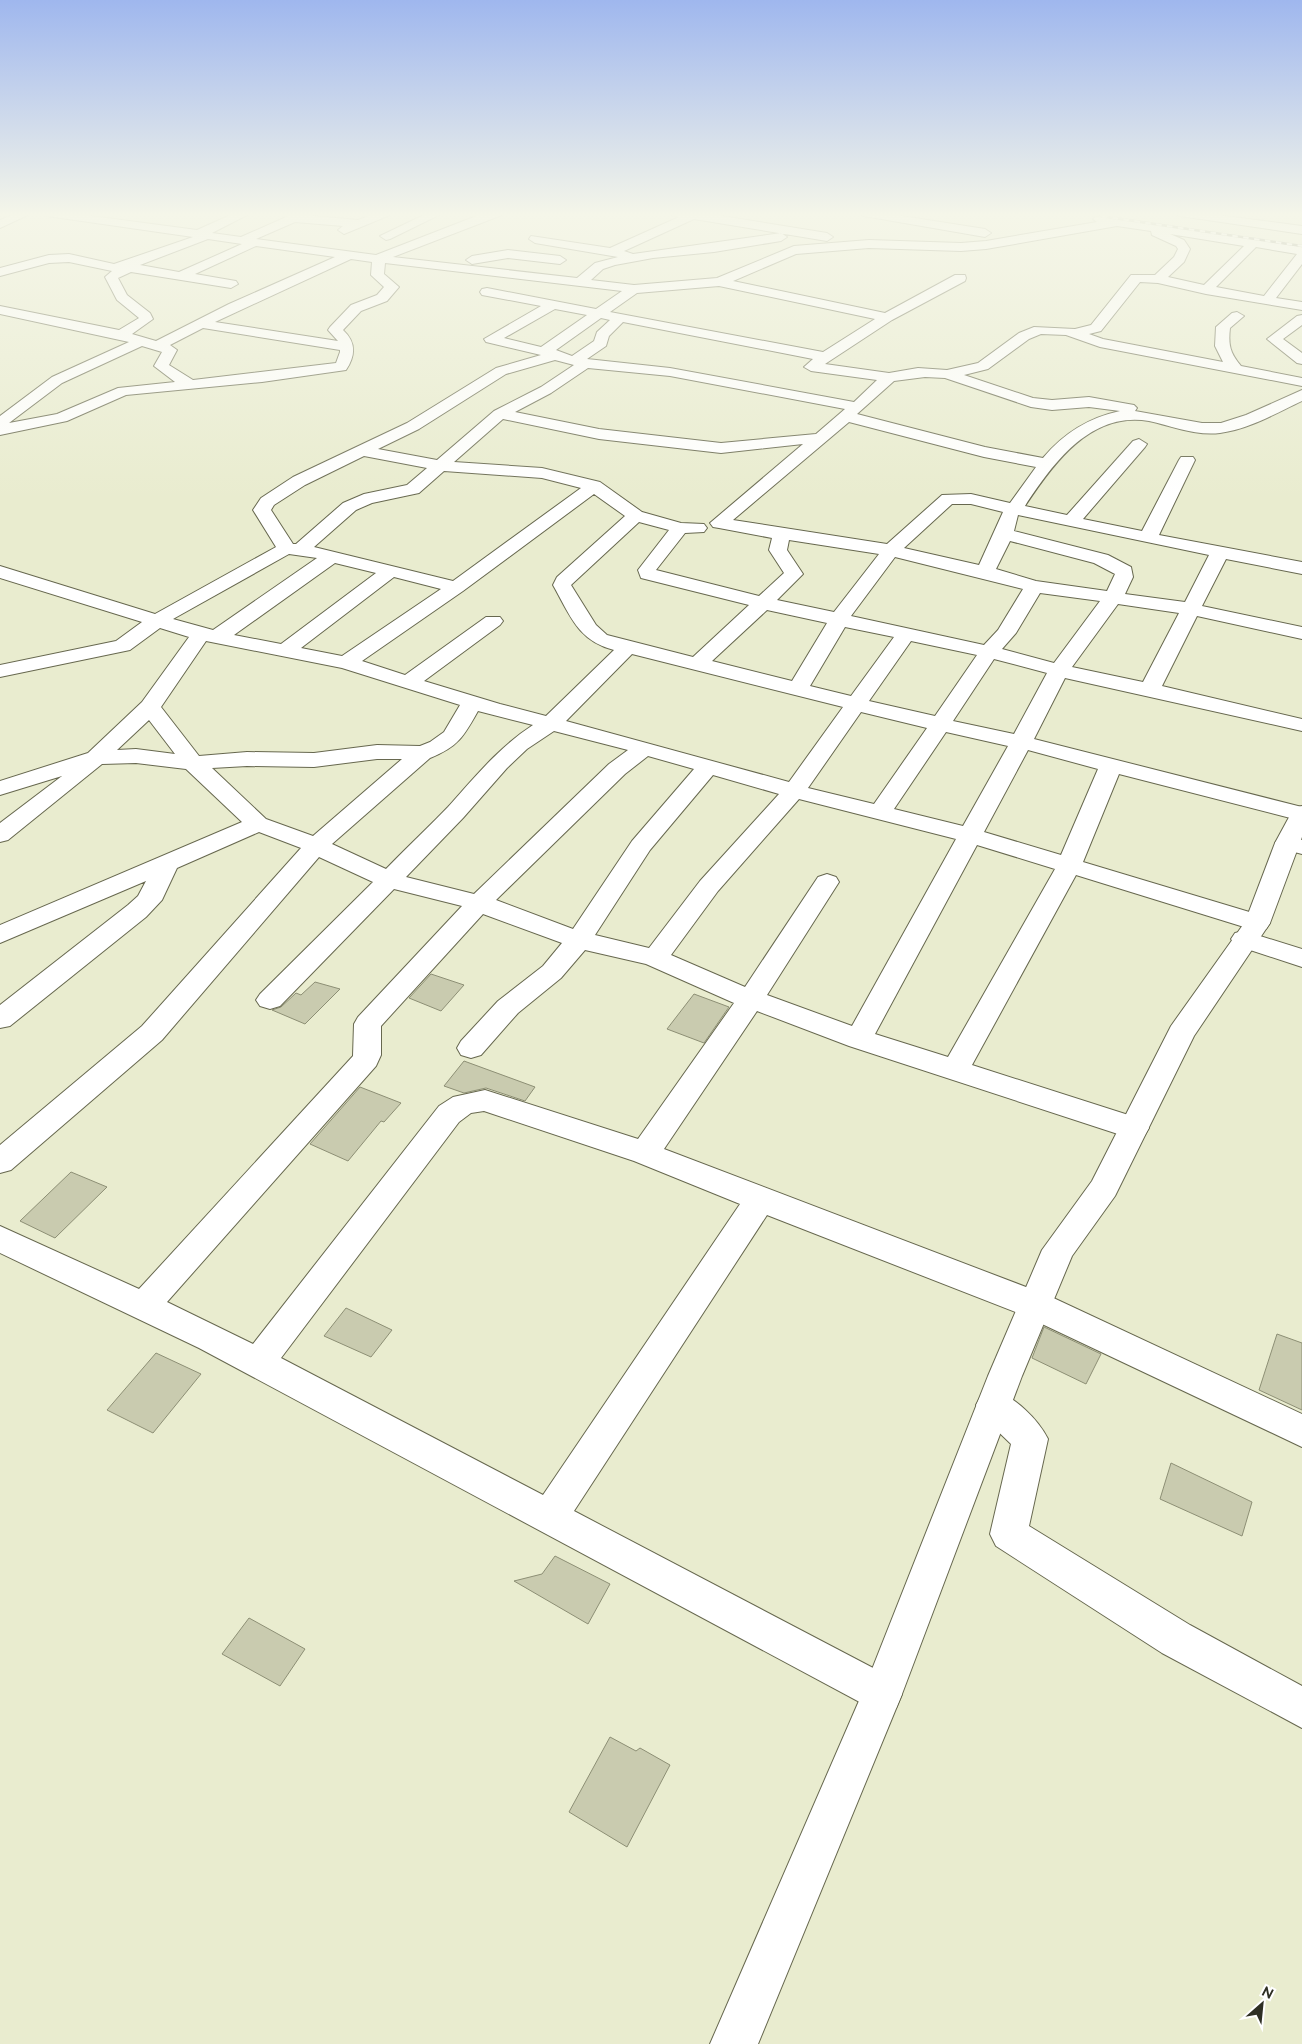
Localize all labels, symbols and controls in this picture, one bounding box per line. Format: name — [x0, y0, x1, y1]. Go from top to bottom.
north arrow — [1237, 1979, 1287, 2029]
text: N — [1260, 1983, 1276, 2002]

